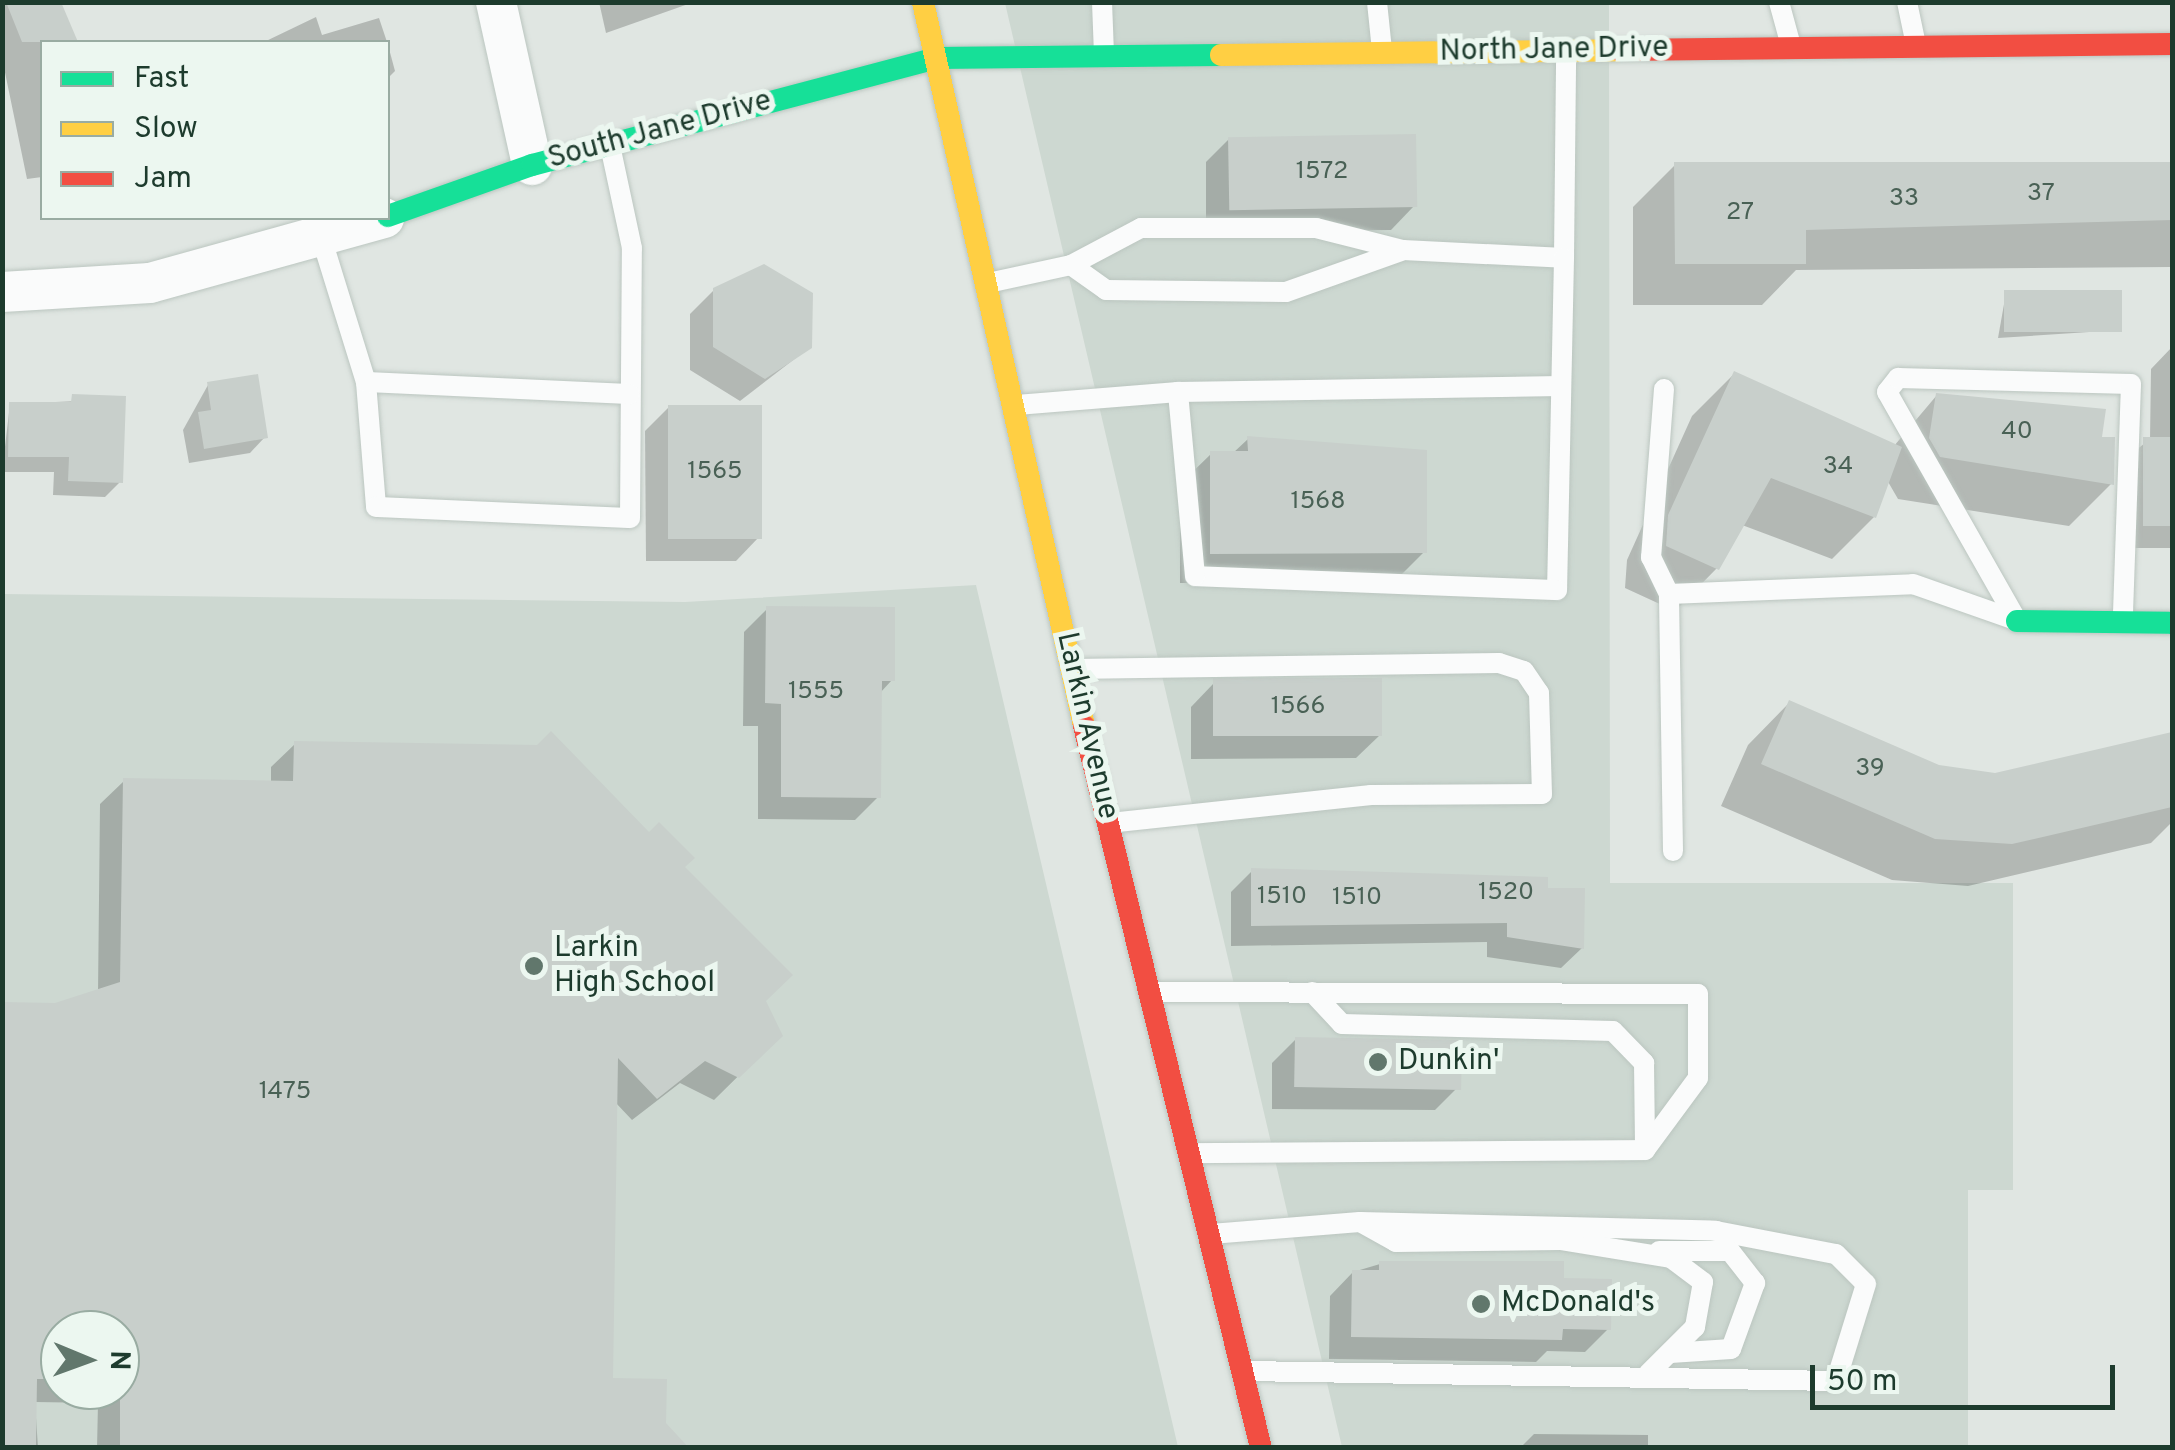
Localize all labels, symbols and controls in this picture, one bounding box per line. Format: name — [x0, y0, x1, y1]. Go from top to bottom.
street label: North Jane Drive — [1439, 31, 1669, 71]
legend — [40, 40, 390, 220]
text: Fast — [134, 61, 189, 98]
street label: South Jane Drive — [544, 84, 776, 178]
text: Slow — [134, 111, 198, 148]
house number: 1572 — [1296, 157, 1348, 187]
text: Jam — [134, 161, 192, 198]
house number: 37 — [2027, 179, 2055, 209]
house number: 33 — [1889, 184, 1919, 214]
house number: 27 — [1726, 198, 1754, 228]
house number: 40 — [2001, 417, 2033, 447]
house number: 34 — [1823, 452, 1853, 482]
house number: 1565 — [687, 457, 743, 487]
house number: 1568 — [1290, 487, 1346, 517]
street label: Larkin Avenue — [1047, 628, 1125, 824]
house number: 1555 — [788, 677, 844, 707]
house number: 1566 — [1271, 692, 1325, 722]
house number: 39 — [1855, 754, 1885, 784]
house number: 1520 — [1478, 878, 1534, 908]
house number: 1510 — [1257, 882, 1307, 912]
house number: 1510 — [1332, 883, 1382, 913]
place label: Larkin High School — [554, 931, 715, 1002]
marker: Larkin High School — [523, 955, 545, 977]
place label: Dunkin' — [1398, 1044, 1499, 1080]
marker: Dunkin' — [1367, 1051, 1389, 1073]
house number: 1475 — [259, 1077, 311, 1107]
place label: McDonald's — [1501, 1286, 1655, 1322]
marker: McDonald's — [1470, 1293, 1492, 1315]
north arrow — [40, 1310, 140, 1410]
scale bar — [1815, 1345, 2120, 1407]
text: N — [100, 1350, 136, 1371]
text: 50 m — [1827, 1364, 1897, 1401]

